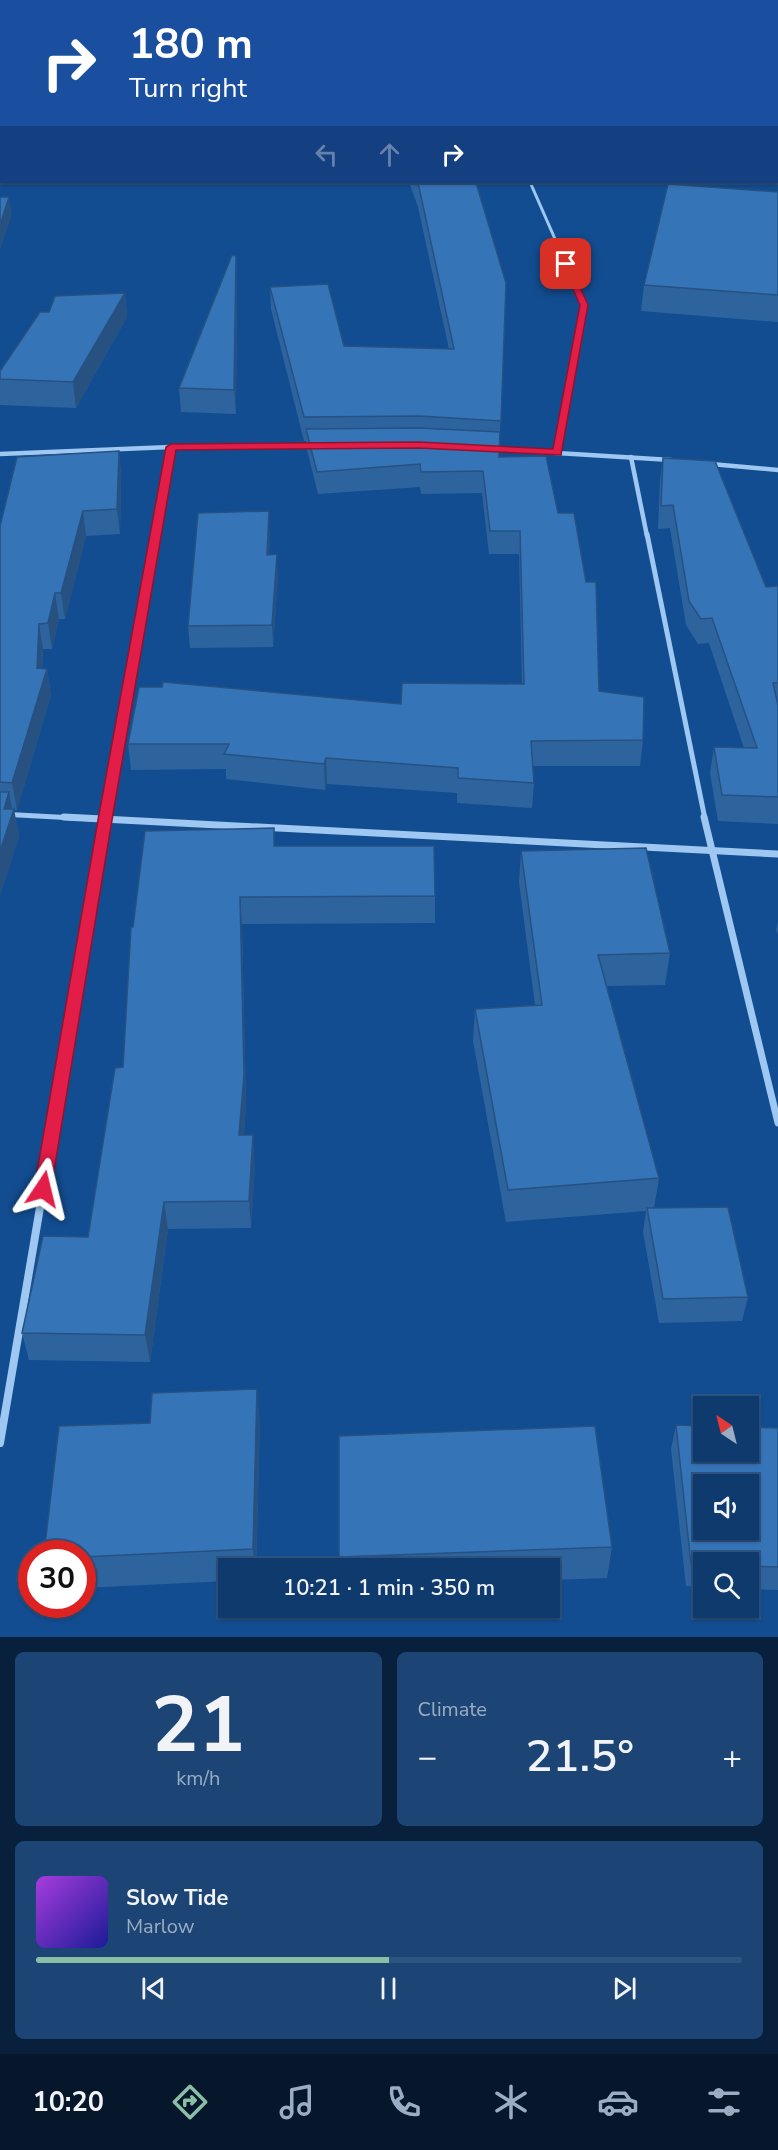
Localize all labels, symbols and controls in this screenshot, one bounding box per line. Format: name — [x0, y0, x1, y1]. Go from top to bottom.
text: 180 m — [129, 16, 253, 73]
icon: right — [30, 24, 108, 102]
text: Turn right — [129, 70, 247, 107]
icon: left — [310, 138, 343, 171]
icon: ahead — [373, 138, 406, 171]
icon: right — [436, 138, 469, 171]
pin — [540, 238, 591, 289]
icon: arrive — [549, 247, 582, 280]
position arrow — [11, 1157, 75, 1221]
north arrow — [693, 1396, 759, 1462]
map controls — [693, 1396, 759, 1618]
button: sound — [693, 1474, 759, 1540]
speed limit sign: 30 — [18, 1540, 96, 1618]
button: search — [693, 1552, 759, 1618]
text: 10:21 · 1 min · 350 m — [283, 1573, 495, 1603]
text: 21 — [151, 1672, 245, 1779]
text: Climate — [418, 1696, 487, 1723]
text: 21.5° — [525, 1726, 634, 1787]
text: − — [418, 1735, 437, 1780]
text: + — [722, 1735, 742, 1780]
text: km/h — [176, 1765, 220, 1792]
text: Slow Tide — [126, 1883, 228, 1913]
text: Marlow — [126, 1913, 194, 1940]
icon: previous — [137, 1972, 170, 2005]
icon: pause — [372, 1972, 405, 2005]
icon: next — [608, 1972, 641, 2005]
icon: directions — [169, 2081, 211, 2123]
icon: music — [276, 2081, 318, 2123]
icon: phone — [383, 2081, 425, 2123]
icon: climate — [490, 2081, 532, 2123]
icon: car — [597, 2081, 639, 2123]
icon: filters — [703, 2081, 745, 2123]
text: 10:20 — [32, 2084, 104, 2121]

